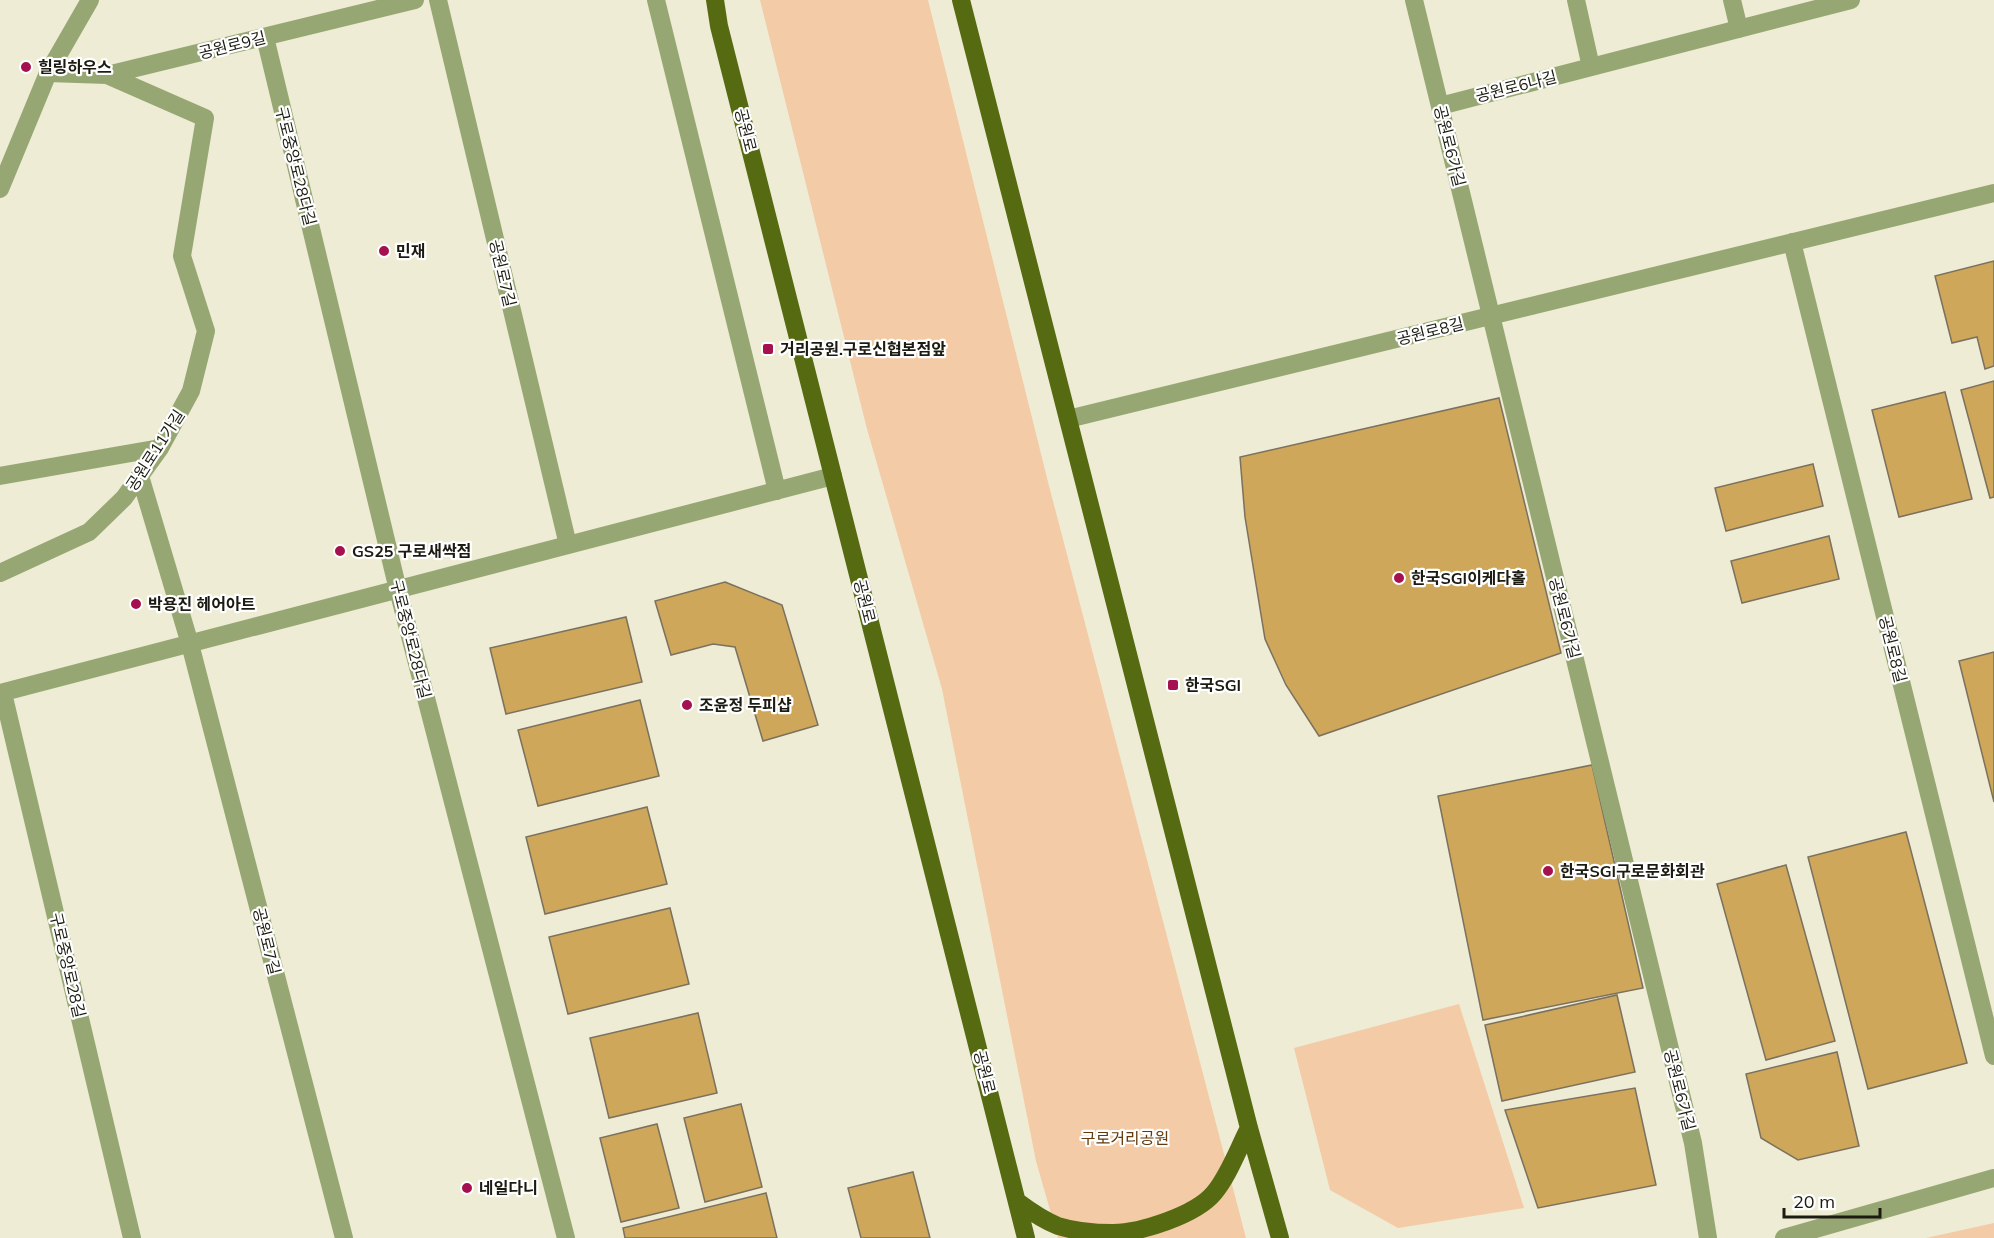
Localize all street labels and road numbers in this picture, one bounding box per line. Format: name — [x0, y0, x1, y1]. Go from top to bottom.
street label: 공원로9길 — [196, 27, 268, 63]
street label: 공원로6나길 — [1473, 66, 1559, 106]
street label: 공원로6가길 — [1430, 103, 1470, 189]
street label: 구로중앙로28다길 — [272, 104, 320, 228]
street label: 공원로 — [731, 106, 761, 154]
street label: 공원로7길 — [486, 237, 520, 309]
street label: 공원로8길 — [1394, 313, 1466, 349]
street label: 공원로11가길 — [121, 406, 189, 494]
street label: 공원로6가길 — [1545, 575, 1585, 661]
street label: 구로중앙로28다길 — [387, 577, 435, 701]
street label: 공원로 — [850, 577, 880, 625]
street label: 공원로8길 — [1875, 613, 1911, 685]
street label: 공원로7길 — [249, 905, 285, 977]
street label: 구로중앙로28길 — [46, 910, 90, 1020]
street label: 공원로6가길 — [1660, 1047, 1700, 1133]
street label: 공원로 — [970, 1048, 1000, 1096]

